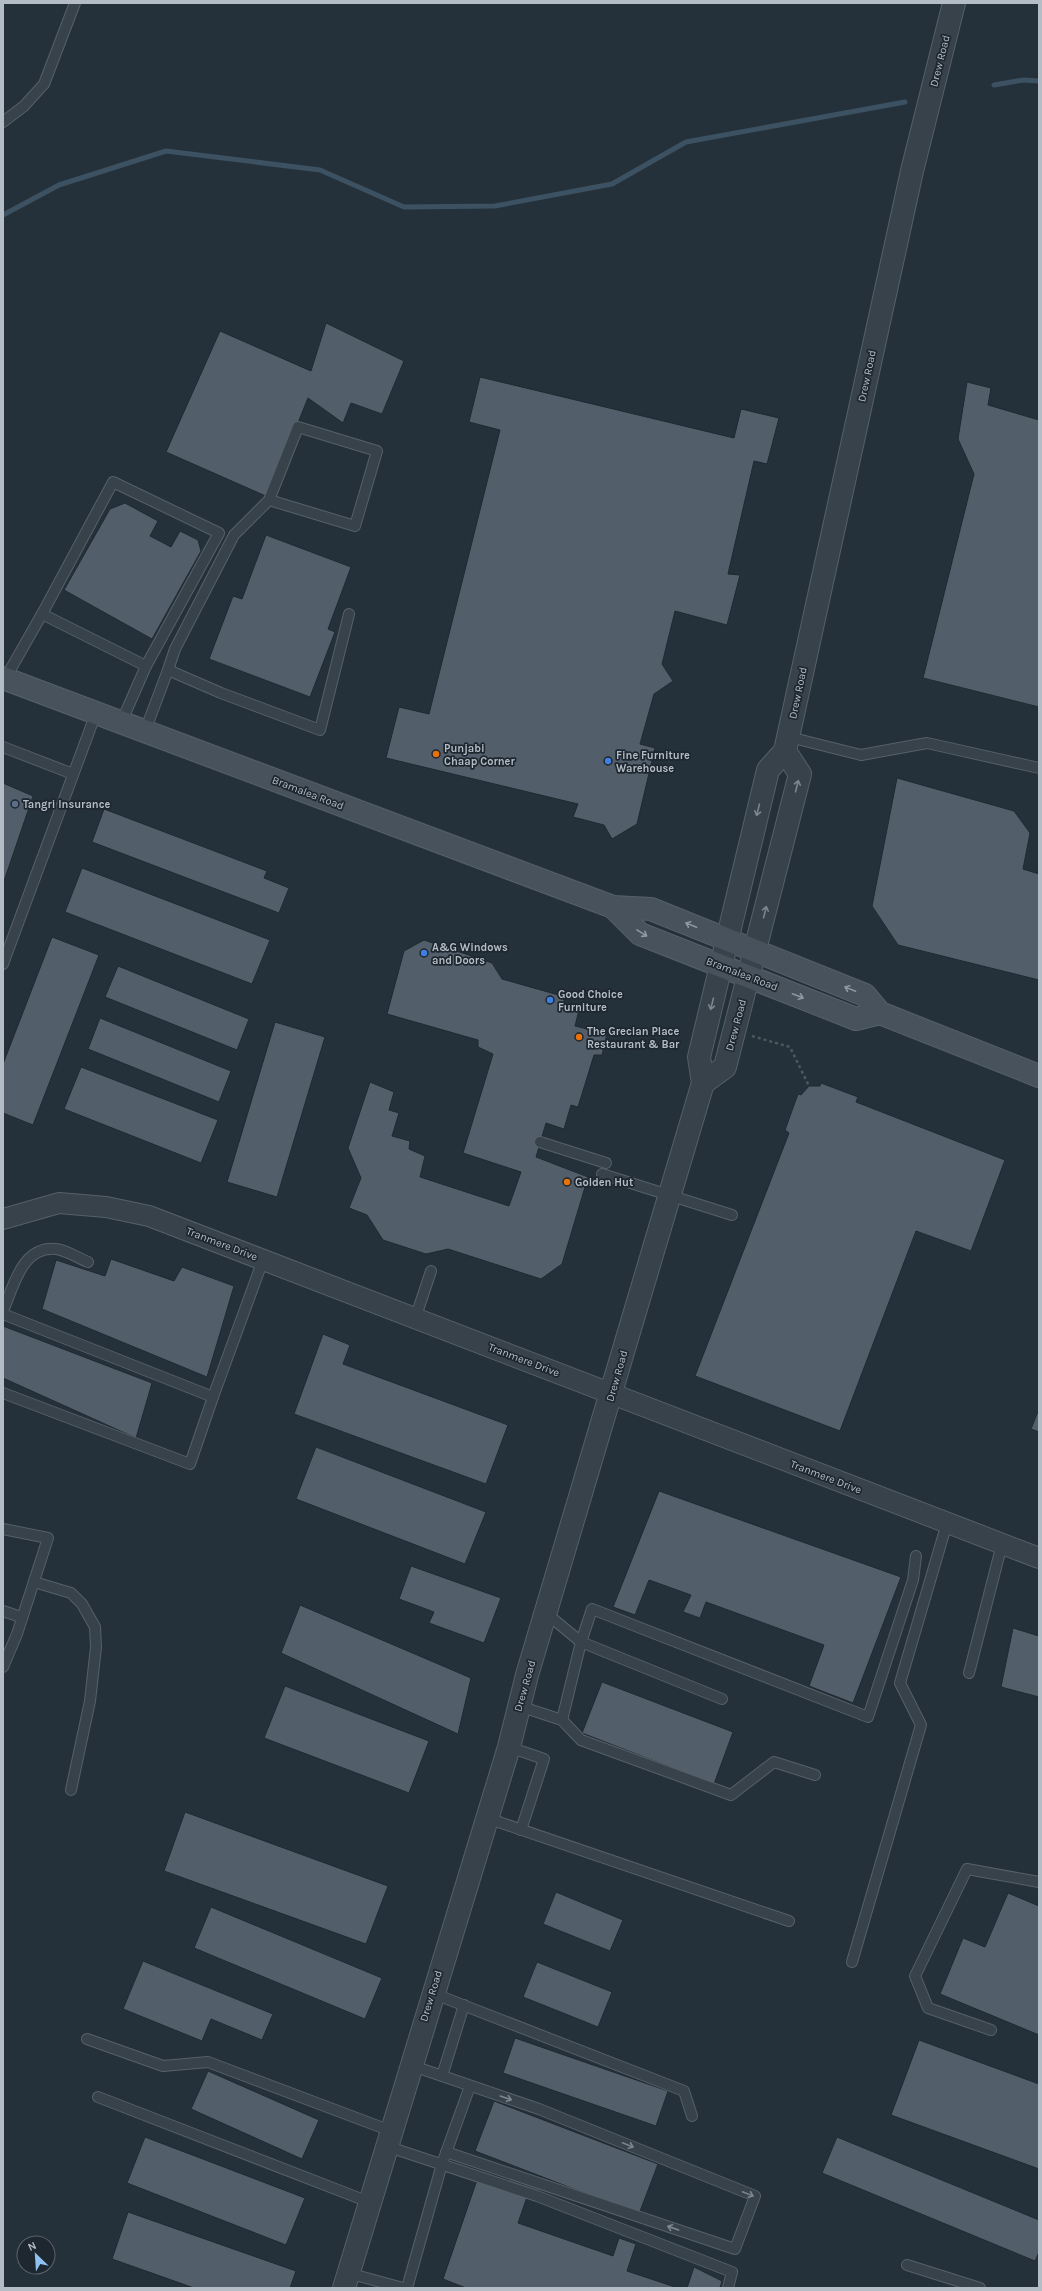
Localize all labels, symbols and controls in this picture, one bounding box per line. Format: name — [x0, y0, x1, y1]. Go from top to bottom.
street label: Drew Road — [927, 34, 953, 88]
street label: Drew Road — [855, 349, 879, 403]
street label: Drew Road — [786, 666, 810, 720]
place label: Punjabi Chaap Corner — [444, 742, 515, 768]
marker: Punjabi Chaap Corner — [431, 749, 441, 759]
place label: Fine Furniture Warehouse — [616, 749, 690, 775]
marker: Fine Furniture Warehouse — [603, 756, 613, 766]
street label: Bramalea Road — [270, 773, 346, 813]
one-way arrow — [793, 780, 801, 793]
place label: Tangri Insurance — [23, 798, 111, 811]
marker: Tangri Insurance — [10, 799, 20, 809]
one-way arrow — [754, 803, 762, 816]
one-way arrow — [761, 906, 769, 919]
one-way arrow — [685, 920, 697, 928]
one-way arrow — [636, 930, 648, 938]
place label: A&G Windows and Doors — [432, 941, 508, 967]
marker: A&G Windows and Doors — [419, 948, 429, 958]
street label: Bramalea Road — [704, 954, 780, 994]
one-way arrow — [845, 985, 857, 992]
place label: Good Choice Furniture — [558, 988, 623, 1014]
one-way arrow — [791, 993, 803, 1001]
marker: Good Choice Furniture — [545, 995, 555, 1005]
one-way arrow — [708, 997, 715, 1010]
street label: Drew Road — [723, 998, 749, 1052]
place label: The Grecian Place Restaurant & Bar — [587, 1025, 680, 1051]
marker: The Grecian Place Restaurant & Bar — [574, 1032, 584, 1042]
place label: Golden Hut — [575, 1176, 634, 1189]
marker: Golden Hut — [562, 1177, 572, 1187]
street label: Tranmere Drive — [185, 1224, 260, 1264]
street label: Tranmere Drive — [487, 1340, 562, 1380]
street label: Drew Road — [603, 1349, 631, 1403]
street label: Tranmere Drive — [789, 1457, 864, 1497]
street label: Drew Road — [511, 1659, 539, 1713]
street label: Drew Road — [417, 1969, 445, 2023]
one-way arrow — [500, 2095, 512, 2103]
one-way arrow — [621, 2142, 633, 2150]
one-way arrow — [742, 2190, 754, 2198]
one-way arrow — [666, 2224, 679, 2231]
north arrow — [16, 2235, 56, 2275]
text: N — [26, 2239, 38, 2254]

